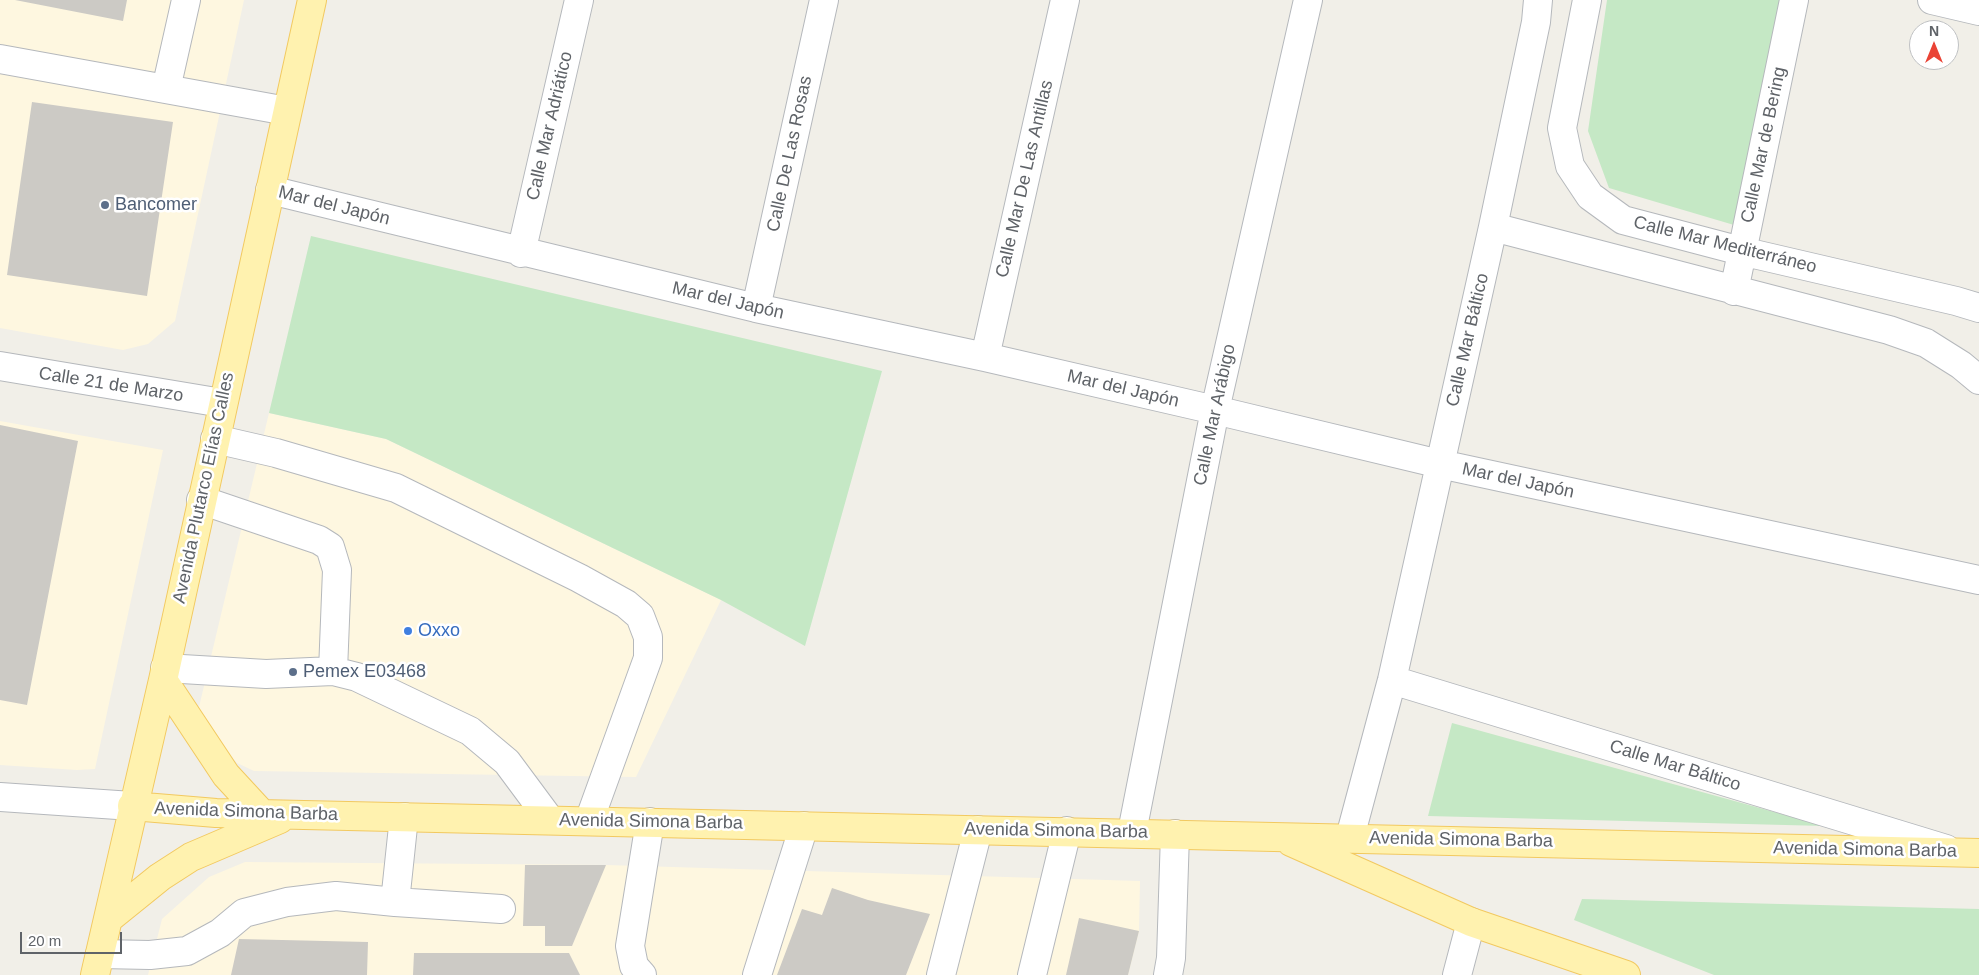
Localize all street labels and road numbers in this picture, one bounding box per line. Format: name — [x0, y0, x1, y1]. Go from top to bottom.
street label: Calle Mar Adriático — [522, 49, 578, 203]
street label: Calle Mar de Bering — [1737, 65, 1791, 225]
street label: Calle De Las Rosas — [763, 74, 817, 234]
street label: Calle Mar De Las Antillas — [992, 78, 1058, 280]
street label: Mar del Japón — [276, 182, 392, 230]
street label: Calle Mar Mediterráneo — [1631, 212, 1819, 278]
street label: Calle Mar Báltico — [1442, 271, 1494, 409]
street label: Mar del Japón — [670, 278, 786, 324]
street label: Calle Mar Arábigo — [1189, 342, 1241, 488]
street label: Calle 21 de Marzo — [37, 363, 185, 407]
street label: Mar del Japón — [1065, 366, 1181, 412]
street label: Avenida Plutarco Elías Calles — [169, 370, 239, 606]
street label: Mar del Japón — [1460, 459, 1576, 503]
street label: Calle Mar Báltico — [1607, 736, 1743, 796]
street label: Avenida Simona Barba — [154, 798, 338, 826]
street label: Avenida Simona Barba — [559, 810, 743, 834]
street label: Avenida Simona Barba — [964, 819, 1148, 843]
street label: Avenida Simona Barba — [1369, 828, 1553, 852]
street label: Avenida Simona Barba — [1773, 838, 1957, 862]

